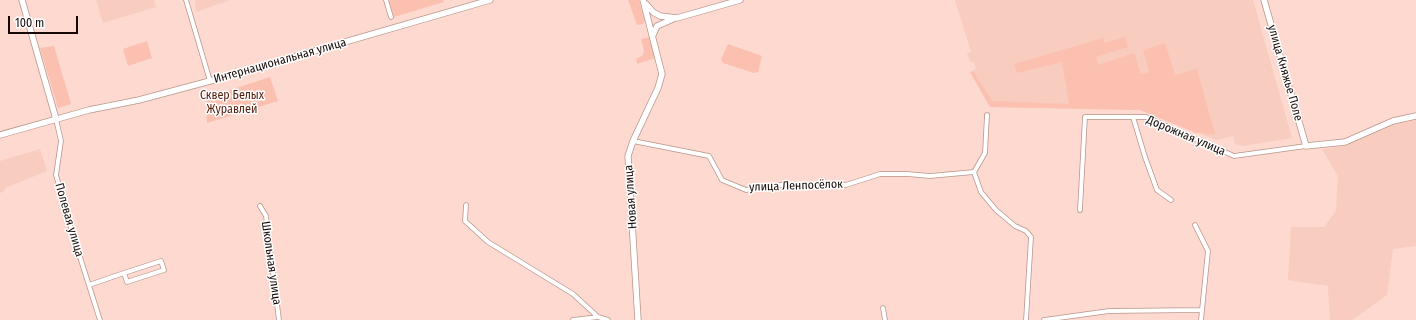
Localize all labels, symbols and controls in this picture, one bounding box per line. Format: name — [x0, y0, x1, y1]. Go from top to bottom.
scale bar — [10, 8, 80, 34]
text: 100 m — [15, 16, 44, 30]
street label: улица Княжье Поле — [1264, 23, 1306, 123]
street label: Интернациональная улица — [212, 35, 348, 87]
park label: Сквер Белых Журавлей — [200, 89, 264, 117]
street label: Дорожная улица — [1144, 113, 1228, 159]
street label: Новая улица — [622, 164, 640, 230]
street label: улица Ленпосёлок — [749, 177, 843, 195]
street label: Полевая улица — [52, 181, 86, 259]
street label: Школьная улица — [258, 220, 284, 306]

